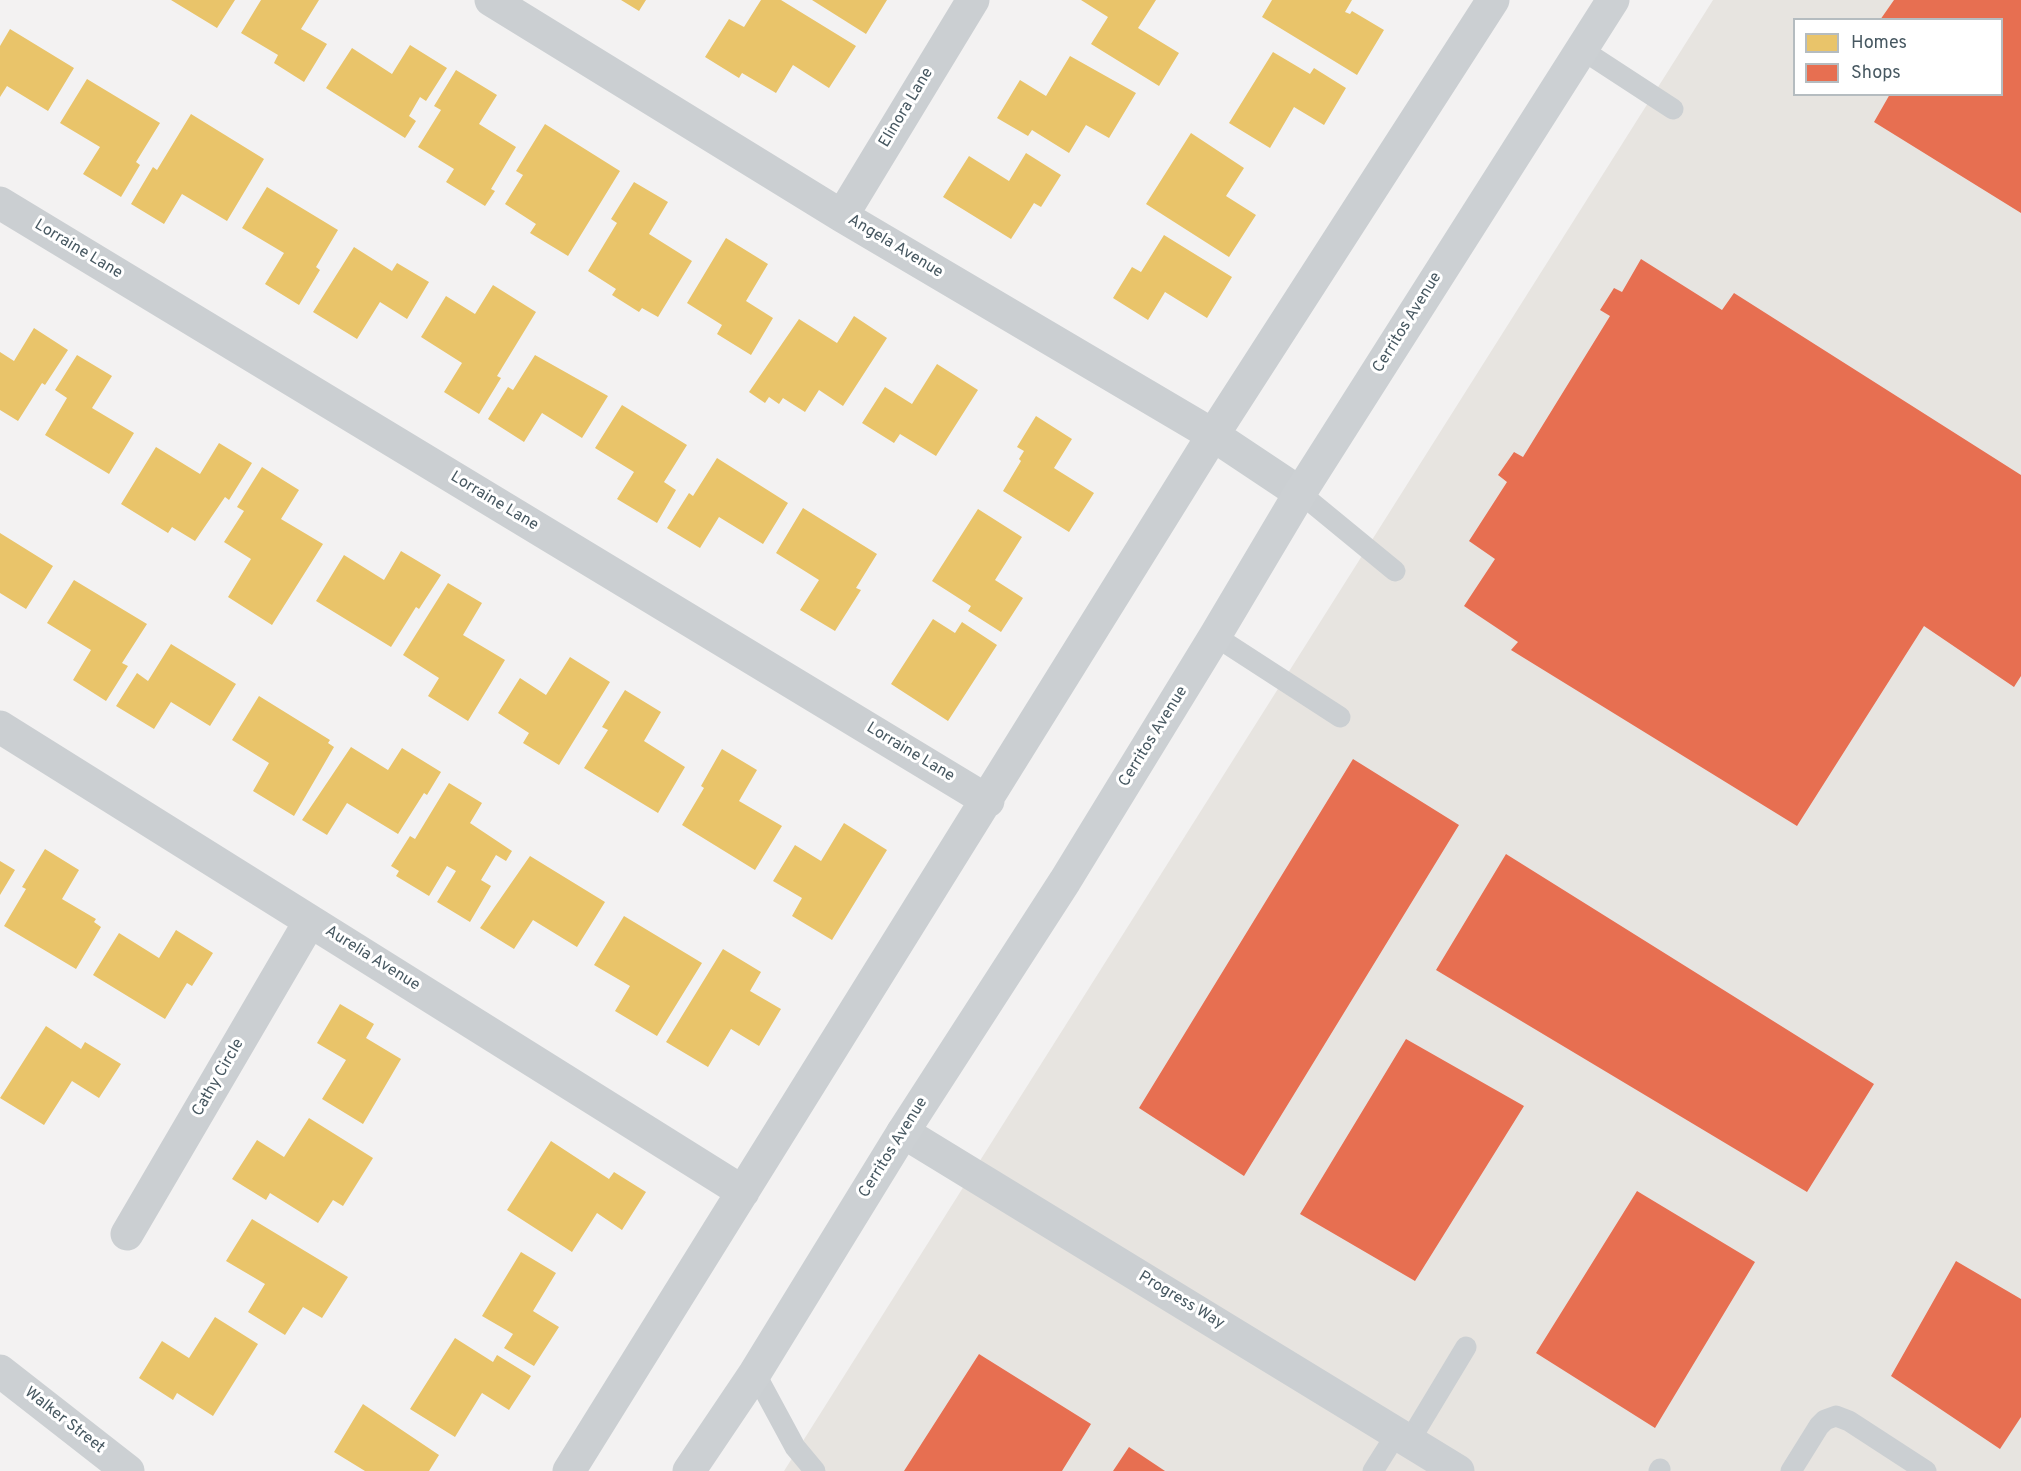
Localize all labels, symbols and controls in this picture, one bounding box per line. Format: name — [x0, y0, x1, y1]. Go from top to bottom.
legend — [1793, 18, 2003, 96]
text: Homes — [1851, 32, 1907, 55]
text: Shops — [1851, 62, 1901, 85]
street label: Elinora Lane — [876, 65, 938, 151]
street label: Angela Avenue — [844, 211, 946, 283]
street label: Lorraine Lane — [30, 216, 126, 284]
street label: Cerritos Avenue — [1369, 269, 1447, 377]
street label: Lorraine Lane — [446, 468, 542, 536]
street label: Cerritos Avenue — [1115, 683, 1193, 791]
street label: Lorraine Lane — [862, 719, 958, 787]
street label: Aurelia Avenue — [321, 922, 423, 996]
street label: Cathy Circle — [189, 1036, 249, 1120]
street label: Cerritos Avenue — [855, 1094, 933, 1202]
street label: Progress Way — [1134, 1268, 1228, 1334]
street label: Walker Street — [20, 1384, 108, 1458]

